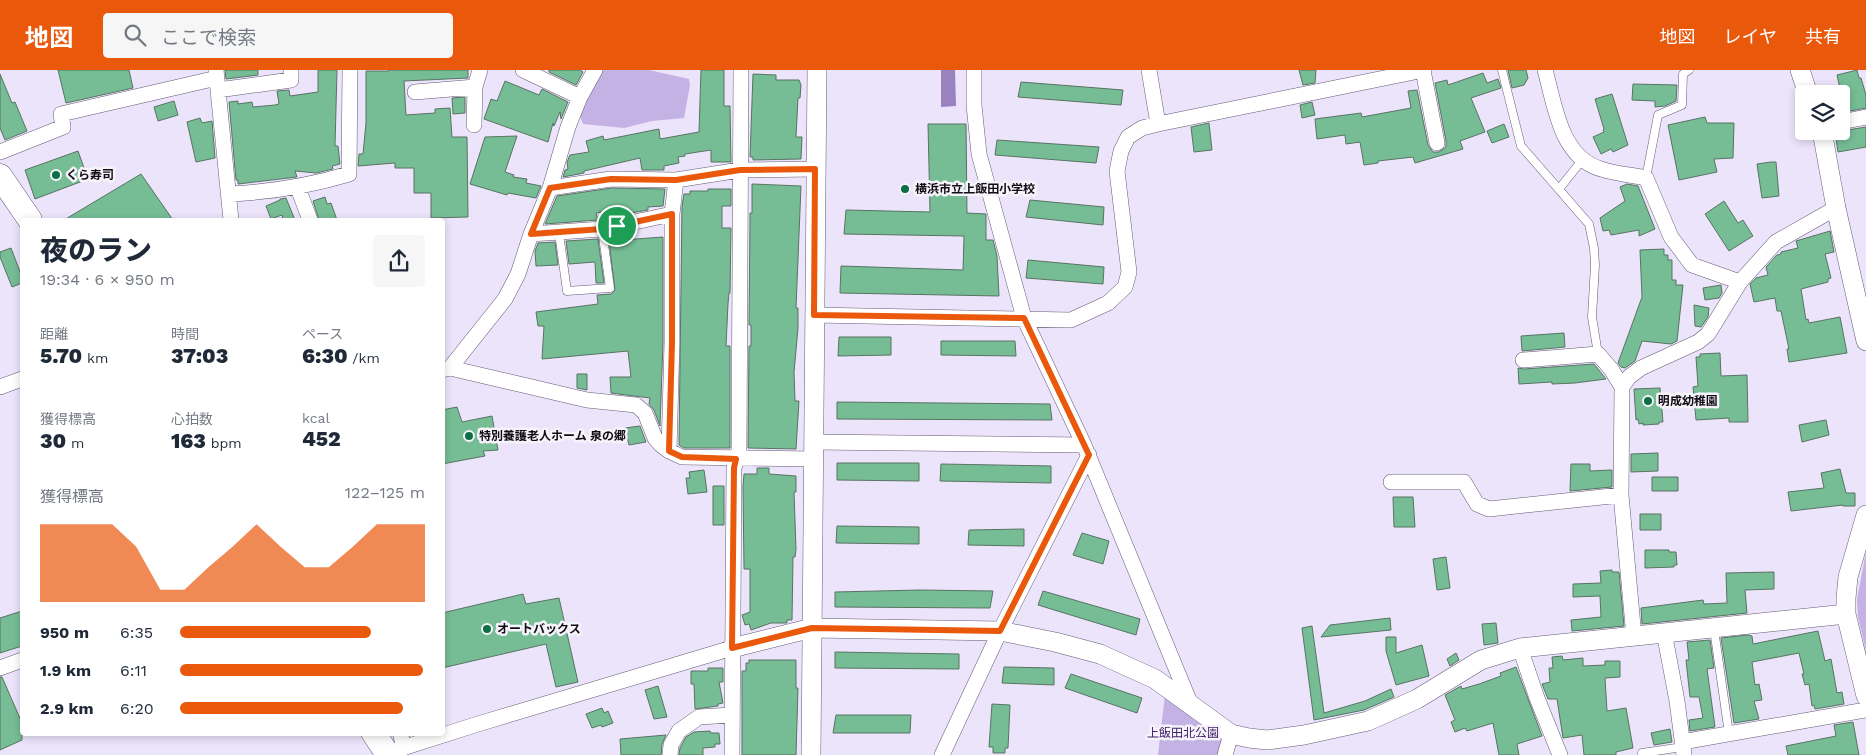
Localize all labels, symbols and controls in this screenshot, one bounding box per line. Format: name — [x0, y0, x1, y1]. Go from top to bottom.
search box — [103, 13, 453, 58]
icon: search — [121, 21, 149, 49]
text: 地図 — [25, 24, 73, 52]
text: ここで検索 — [161, 26, 256, 49]
text: 地図 — [1660, 26, 1696, 47]
text: レイヤ — [1724, 26, 1777, 47]
text: 共有 — [1805, 26, 1841, 47]
map controls — [1795, 85, 1850, 140]
button: layers — [1795, 85, 1850, 140]
place label: くら寿司 — [66, 168, 114, 182]
marker: くら寿司 — [50, 169, 62, 181]
place label: 横浜市立上飯田小学校 — [915, 182, 1035, 196]
marker: 横浜市立上飯田小学校 — [899, 183, 911, 195]
pin — [596, 205, 638, 247]
icon: arrive — [603, 212, 631, 240]
text: 夜のラン — [40, 234, 152, 267]
button: share — [373, 235, 425, 287]
text: 19:34 · 6 × 950 m — [40, 270, 175, 289]
text: 距離 — [40, 326, 68, 342]
text: 時間 — [171, 326, 199, 342]
text: ペース — [302, 326, 343, 342]
text: 5.70 — [40, 343, 82, 368]
text: 37:03 — [171, 343, 228, 368]
text: 6:30 — [302, 343, 348, 368]
text: km — [82, 350, 108, 366]
text: /km — [348, 350, 380, 366]
place label: 明成幼稚園 — [1658, 394, 1718, 408]
marker: 明成幼稚園 — [1642, 395, 1654, 407]
text: kcal — [302, 410, 330, 426]
text: 獲得標高 — [40, 411, 96, 427]
text: 心拍数 — [171, 411, 213, 427]
text: 452 — [302, 426, 341, 451]
text: 30 — [40, 428, 66, 453]
text: 163 — [171, 428, 206, 453]
place label: 特別養護老人ホーム 泉の郷 — [479, 429, 626, 443]
marker: 特別養護老人ホーム 泉の郷 — [463, 430, 475, 442]
text: m — [66, 435, 84, 451]
text: bpm — [206, 435, 242, 451]
text: 122–125 m — [345, 483, 425, 502]
text: 獲得標高 — [40, 487, 104, 506]
place label: オートバックス — [497, 622, 581, 636]
text: 950 m — [40, 623, 89, 642]
text: 6:35 — [120, 623, 153, 642]
marker: オートバックス — [481, 623, 493, 635]
text: 1.9 km — [40, 661, 91, 680]
text: 6:11 — [120, 661, 147, 680]
text: 2.9 km — [40, 699, 94, 718]
text: 6:20 — [120, 699, 154, 718]
park label: 上飯田北公園 — [1147, 726, 1219, 740]

